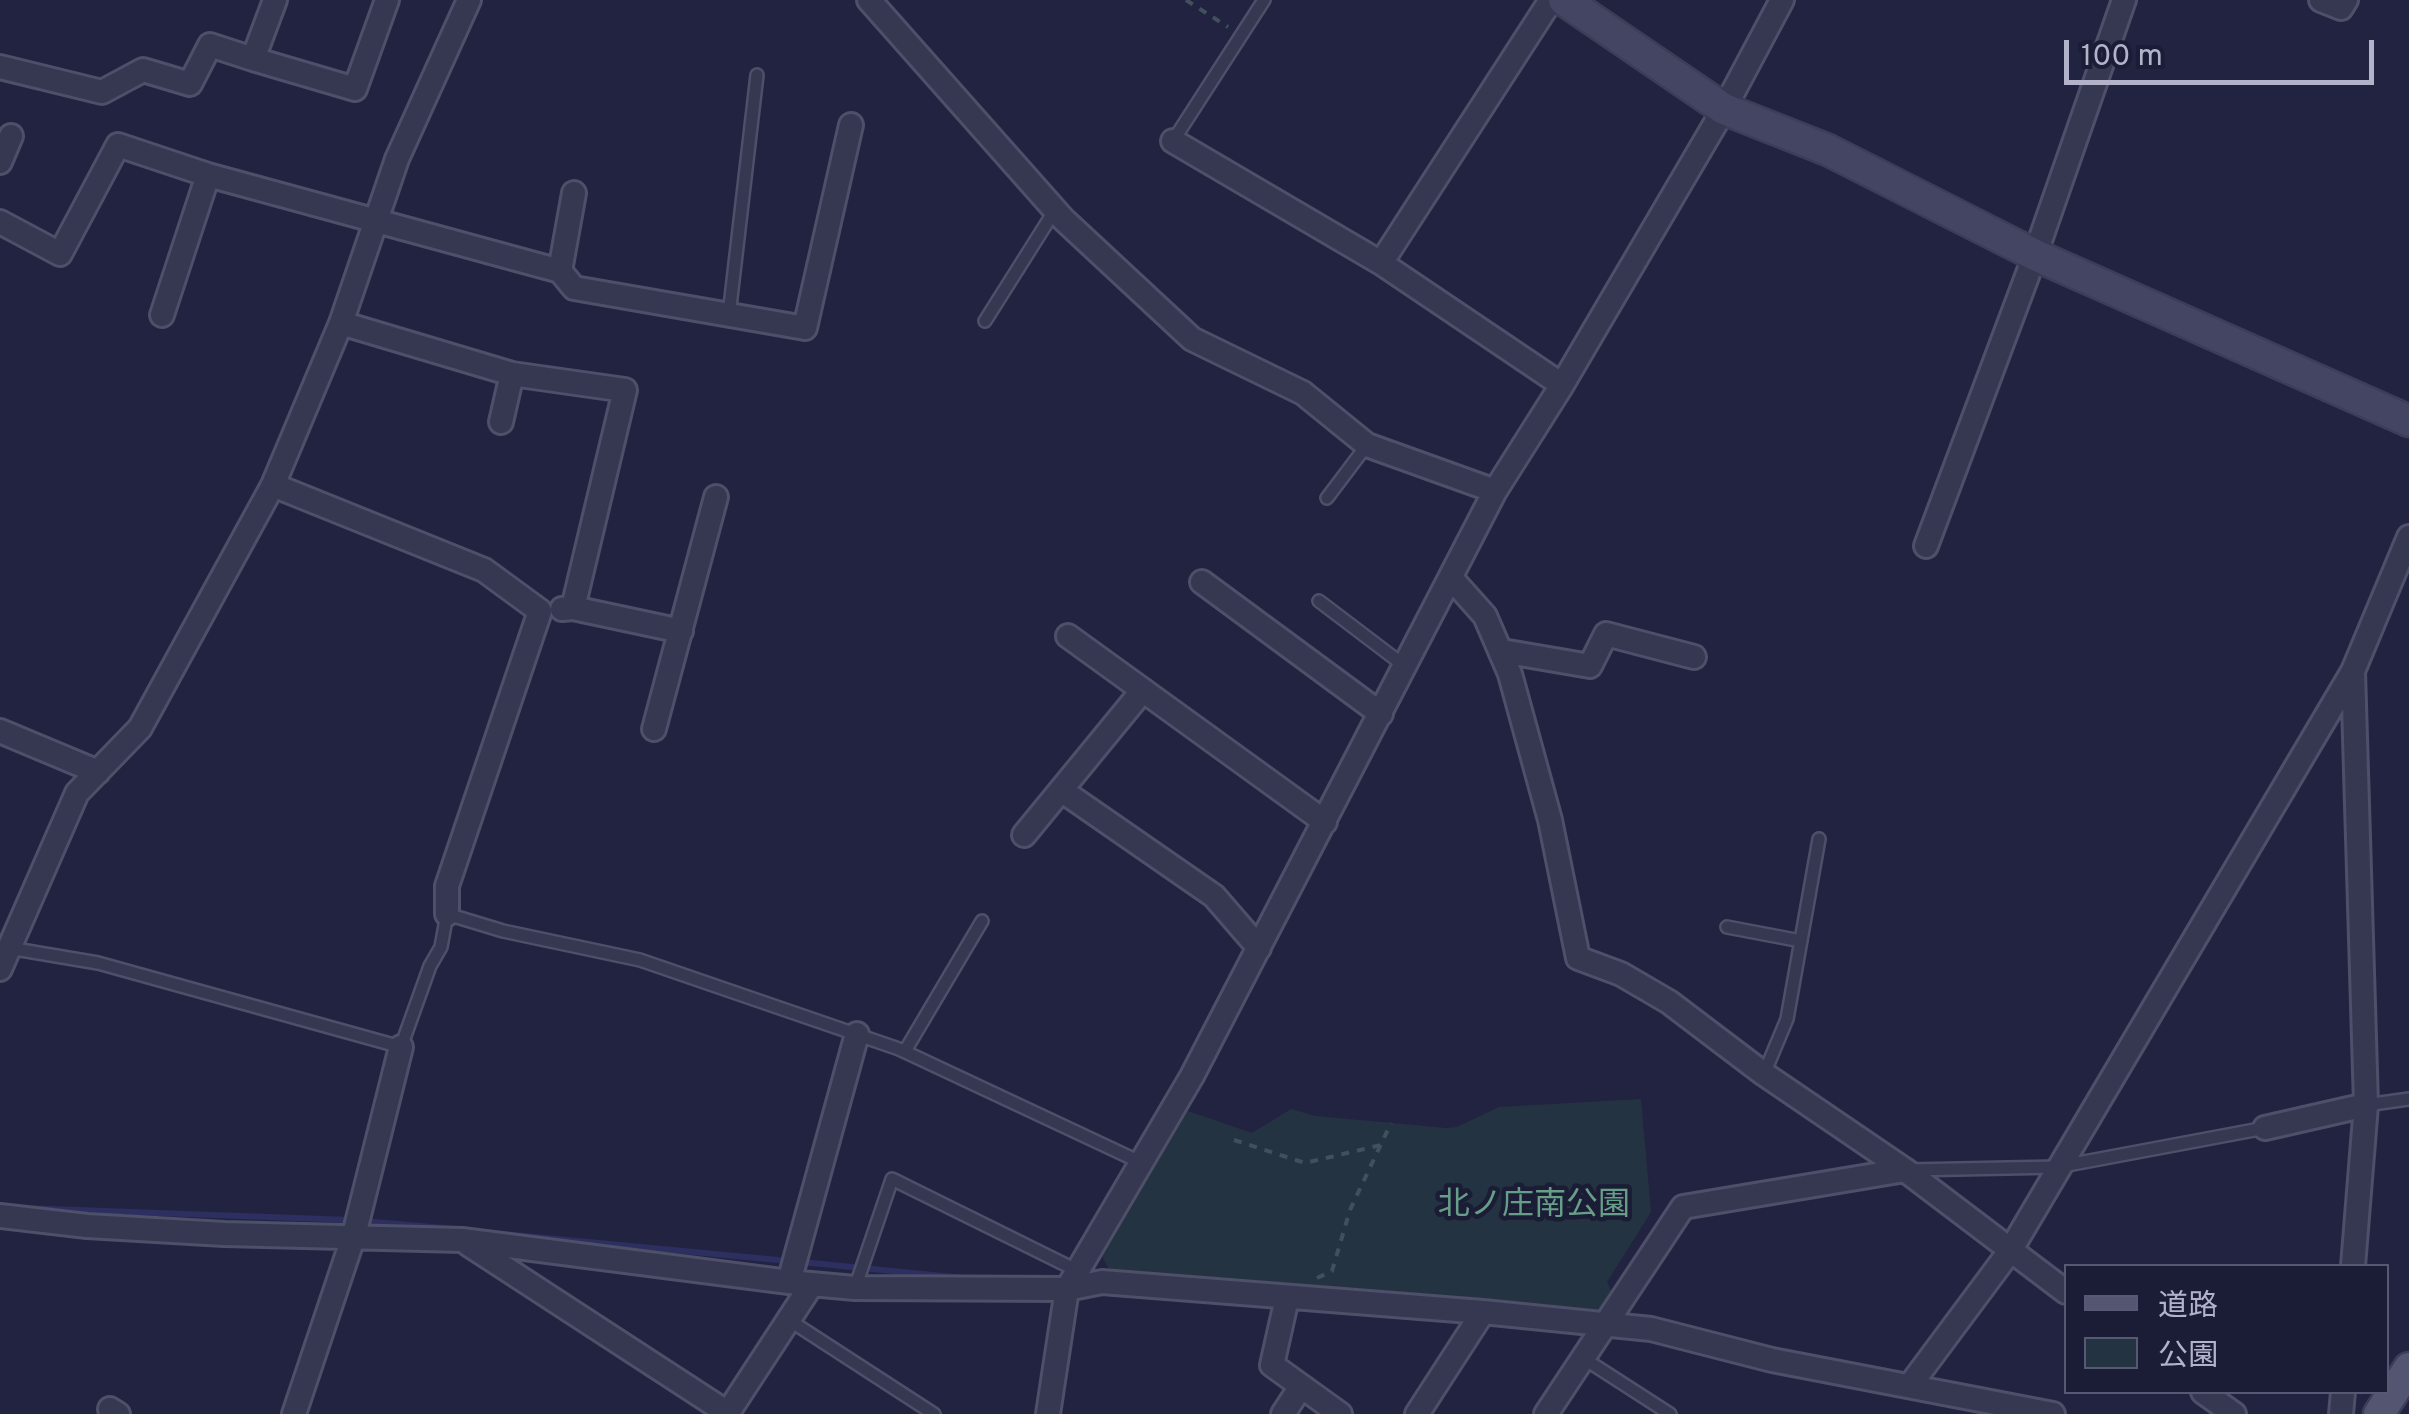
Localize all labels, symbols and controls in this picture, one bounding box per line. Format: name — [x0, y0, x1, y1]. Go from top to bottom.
scale bar — [2069, 20, 2379, 82]
text: 100 m — [2081, 39, 2163, 76]
park label: 北ノ庄南公園 — [1438, 1189, 1630, 1227]
legend — [2064, 1264, 2389, 1394]
text: 道路 — [2158, 1289, 2218, 1326]
text: 公園 — [2158, 1339, 2218, 1376]

